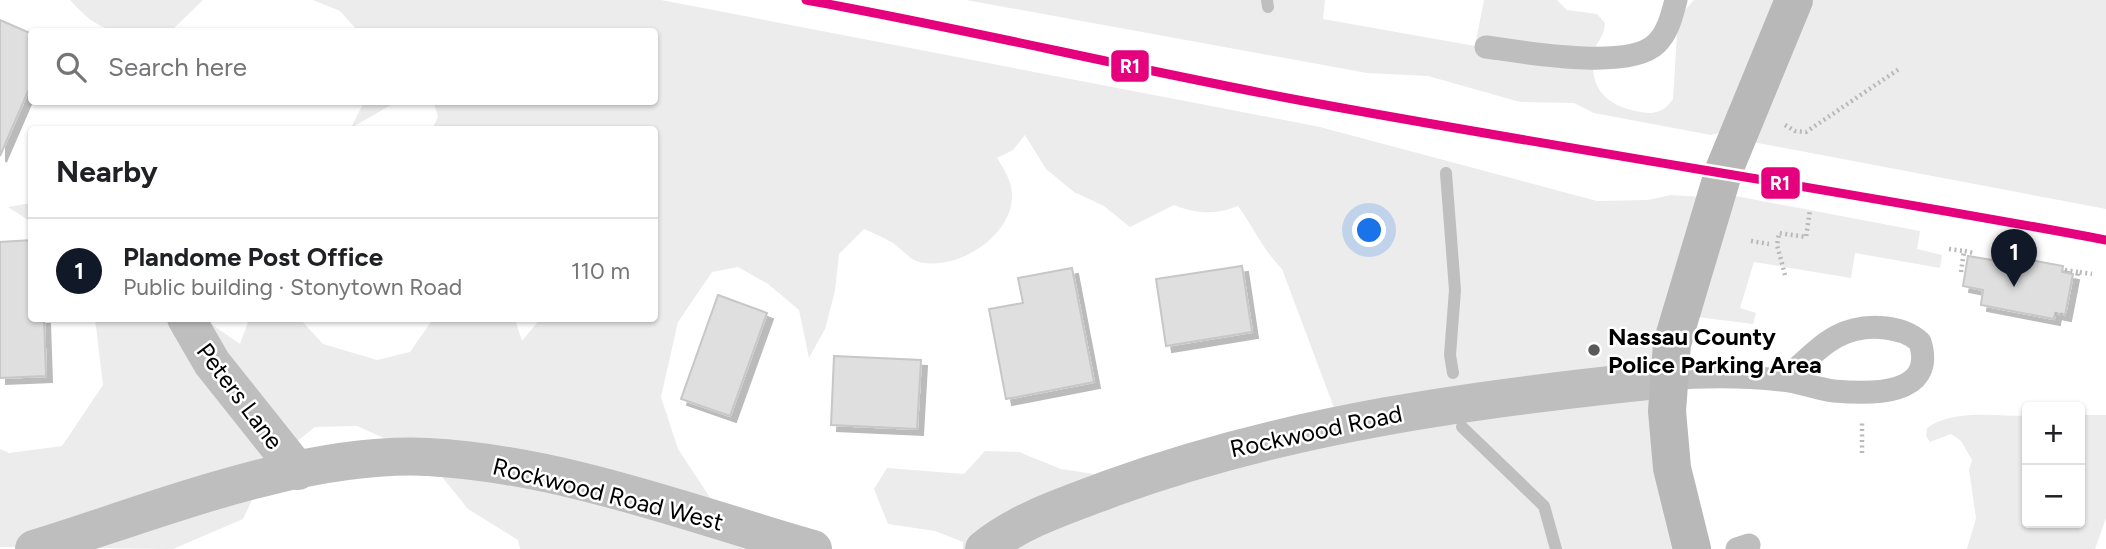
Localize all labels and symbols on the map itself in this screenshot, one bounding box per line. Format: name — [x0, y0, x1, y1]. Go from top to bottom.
line badge: R1 — [1110, 49, 1150, 83]
text: R1 — [1120, 55, 1140, 78]
line badge: R1 — [1760, 166, 1801, 200]
text: R1 — [1770, 172, 1790, 195]
your location — [1352, 213, 1386, 247]
pin: 1 — [1991, 229, 2037, 287]
place label: Nassau County Police Parking Area — [1608, 322, 1822, 379]
street label: Peters Lane — [191, 337, 289, 455]
marker: Nassau County Police Parking Area — [1586, 342, 1602, 358]
street label: Rockwood Road — [1227, 399, 1405, 463]
street label: Rockwood Road West — [490, 451, 726, 537]

